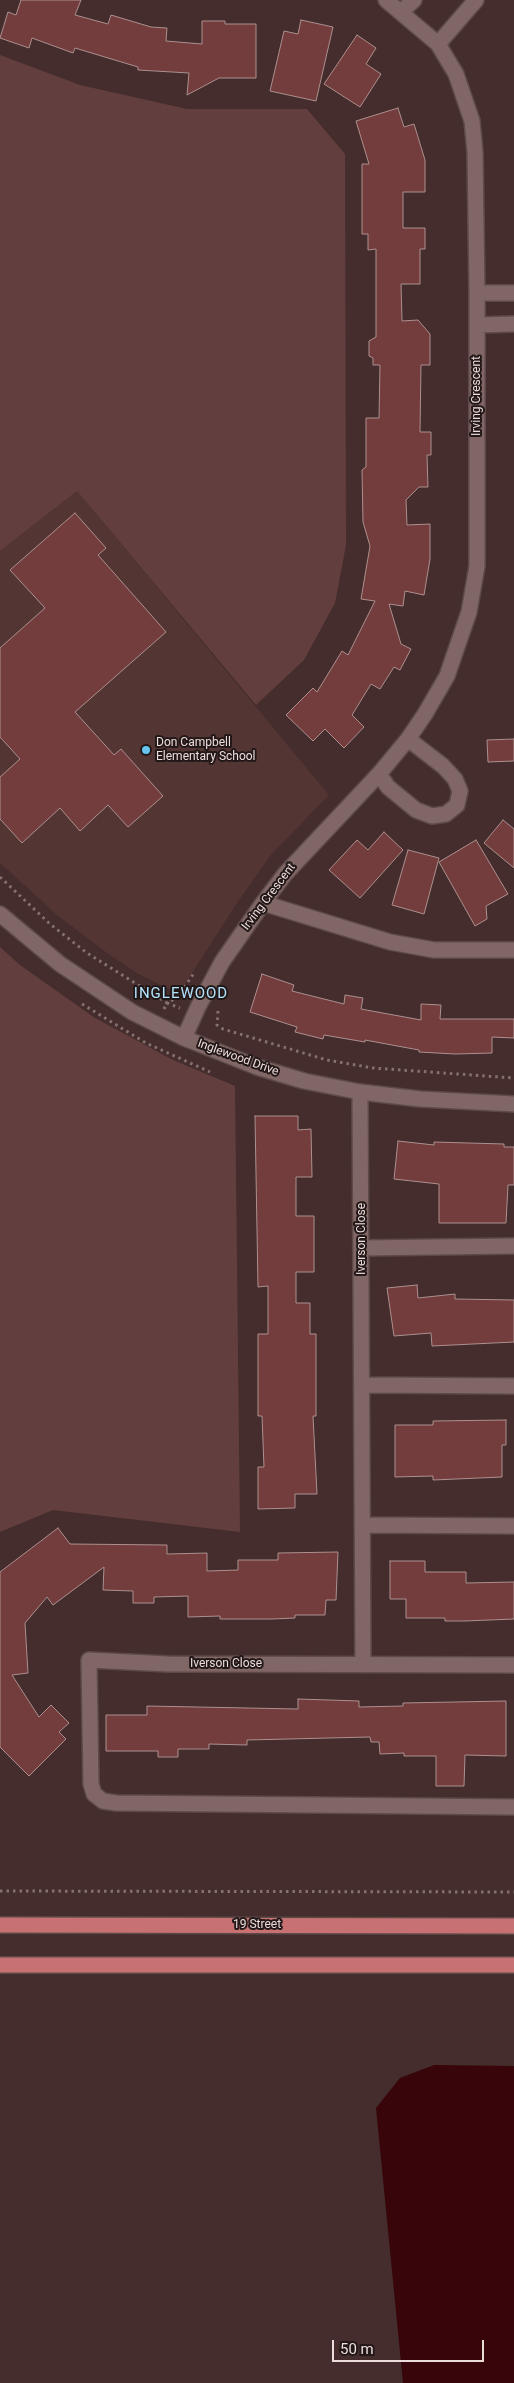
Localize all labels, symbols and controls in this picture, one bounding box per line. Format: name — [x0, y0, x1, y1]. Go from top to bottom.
street label: Irving Crescent — [470, 356, 484, 436]
place label: Don Campbell Elementary School — [156, 736, 256, 764]
marker: Don Campbell Elementary School — [140, 744, 152, 756]
street label: Irving Crescent — [239, 861, 299, 933]
district label: INGLEWOOD — [133, 985, 229, 1003]
street label: Inglewood Drive — [195, 1037, 281, 1079]
street label: Iverson Close — [355, 1203, 369, 1275]
street label: Iverson Close — [190, 1657, 262, 1671]
street label: 19 Street — [233, 1918, 281, 1932]
scale bar — [334, 2330, 486, 2362]
text: 50 m — [340, 2340, 374, 2358]

